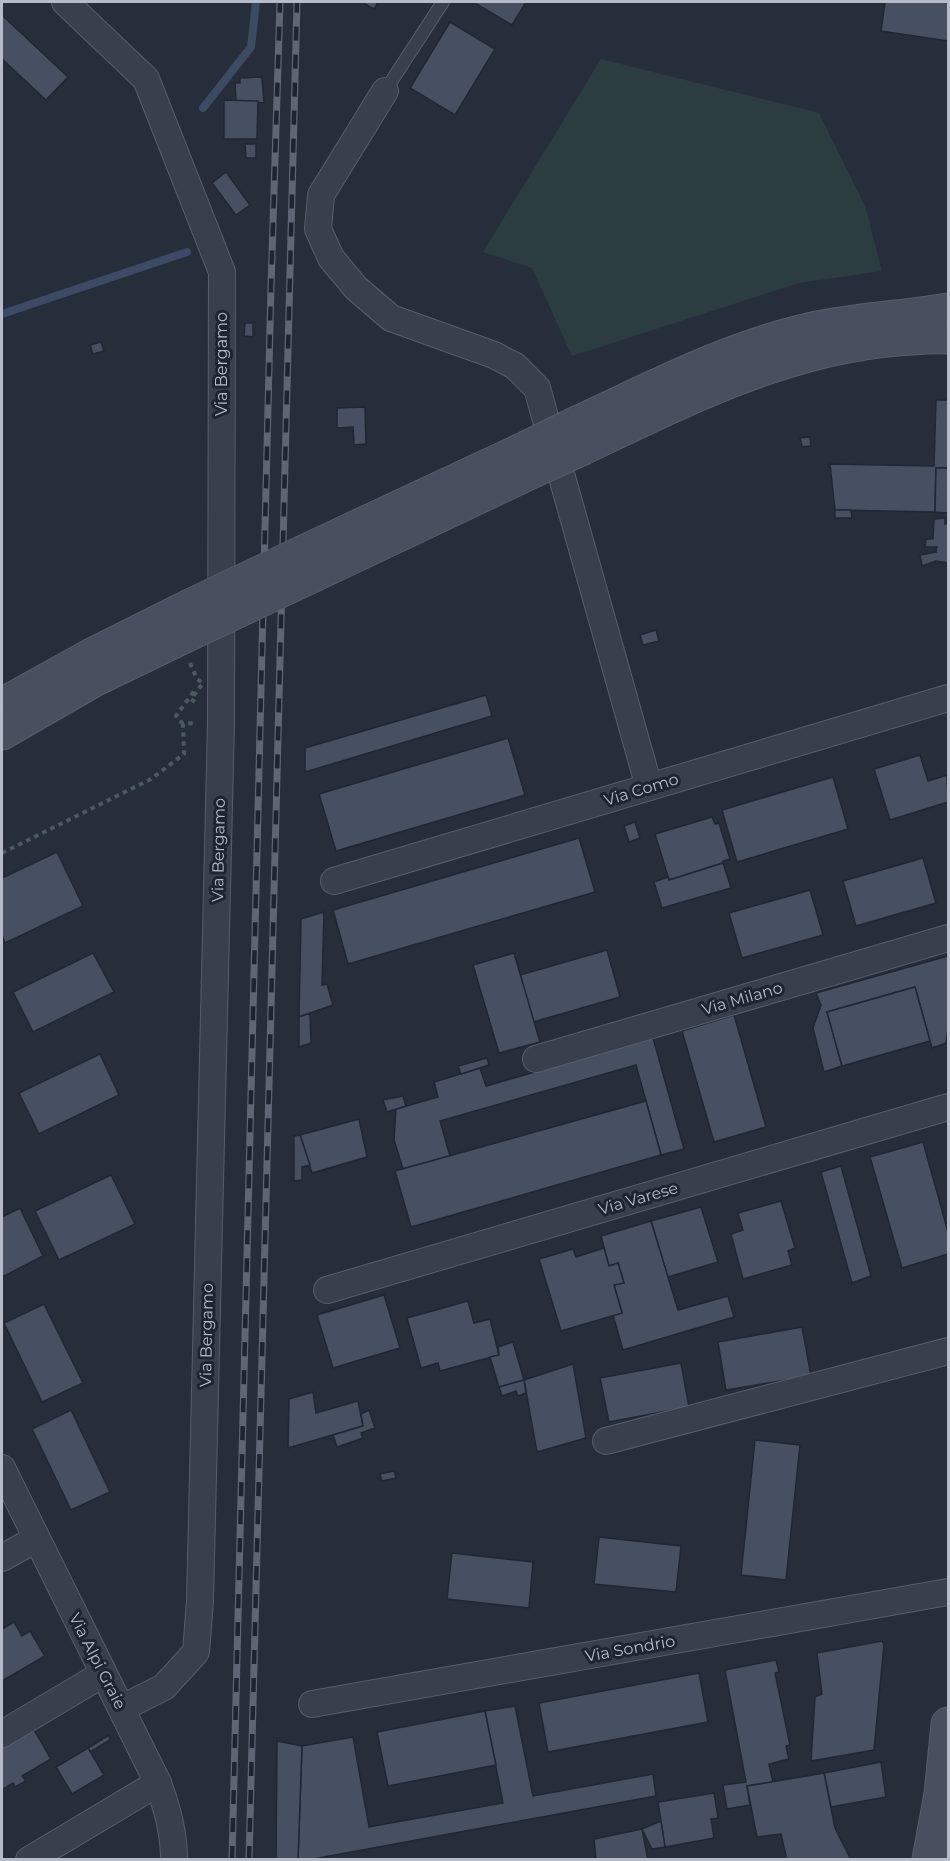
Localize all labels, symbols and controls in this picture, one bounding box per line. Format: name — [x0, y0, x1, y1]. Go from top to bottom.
street label: Via Bergamo — [212, 312, 231, 416]
street label: Via Como — [602, 769, 681, 810]
street label: Via Bergamo — [208, 798, 229, 902]
street label: Via Milano — [700, 978, 785, 1019]
street label: Via Varese — [596, 1178, 680, 1219]
street label: Via Bergamo — [196, 1283, 217, 1387]
street label: Via Alpi Graie — [65, 1610, 130, 1713]
street label: Via Sondrio — [584, 1631, 677, 1666]

